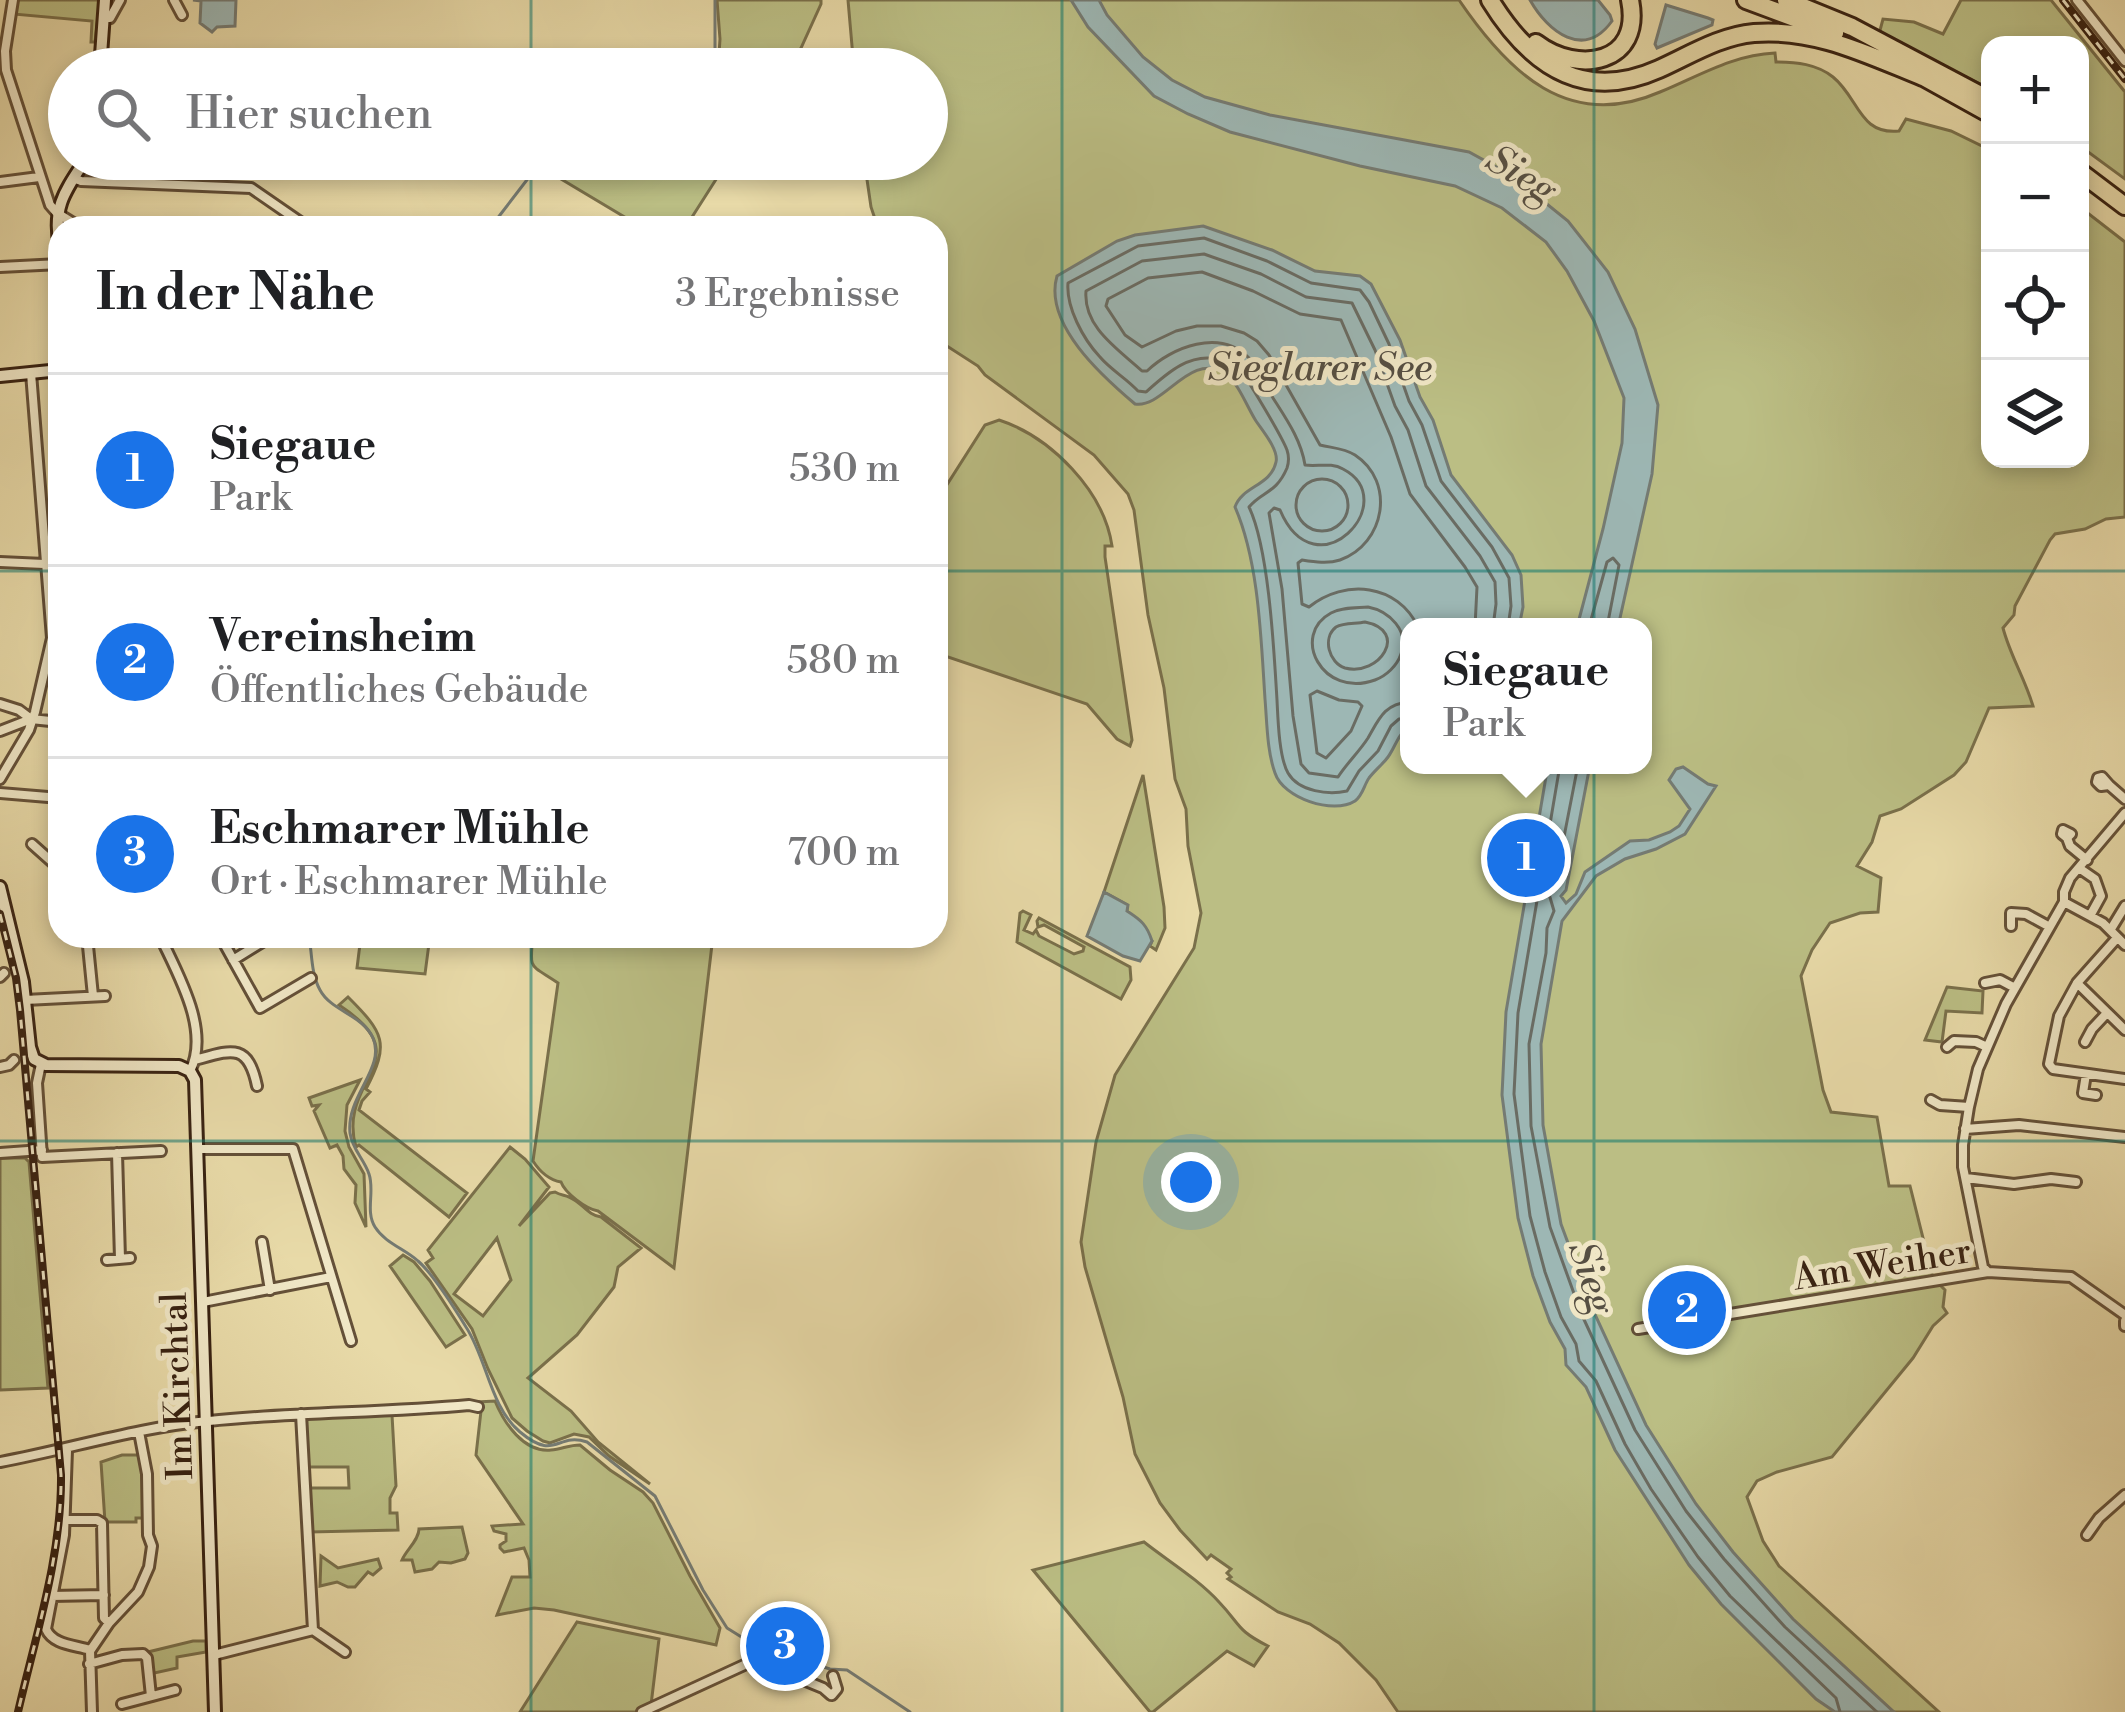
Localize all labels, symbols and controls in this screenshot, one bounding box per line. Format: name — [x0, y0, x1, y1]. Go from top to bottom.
map controls — [1981, 36, 2089, 468]
button: + — [1981, 36, 2089, 144]
search box — [48, 48, 948, 180]
icon: search — [90, 81, 156, 147]
text: Hier suchen — [186, 86, 432, 143]
water label: Sieg — [1477, 135, 1566, 216]
button: − — [1981, 144, 2089, 252]
button: locate — [1981, 252, 2089, 360]
text: In der Nähe — [96, 262, 375, 326]
text: 3 Ergebnisse — [675, 270, 900, 319]
water label: Sieglarer See — [1208, 344, 1432, 393]
button: layers — [1981, 360, 2089, 468]
text: Siegaue — [210, 417, 376, 474]
text: 1 — [126, 445, 144, 494]
text: 530 m — [789, 445, 900, 494]
text: Park — [210, 474, 291, 523]
text: Vereinsheim — [210, 609, 476, 666]
popup — [1400, 618, 1652, 774]
text: 2 — [123, 637, 147, 686]
text: 580 m — [787, 637, 900, 686]
text: Siegaue — [1443, 643, 1609, 700]
text: Öffentliches Gebäude — [210, 666, 588, 715]
text: Park — [1443, 700, 1524, 749]
text: Eschmarer Mühle — [210, 801, 590, 858]
pin: 1 — [1487, 813, 1565, 903]
text: 3 — [123, 829, 147, 878]
text: 700 m — [787, 829, 900, 878]
text: Ort · Eschmarer Mühle — [210, 858, 608, 907]
your location — [1161, 1152, 1221, 1212]
street label: Am Weiher — [1789, 1229, 1974, 1302]
water label: Sieg — [1556, 1235, 1626, 1322]
pin: 2 — [1648, 1265, 1726, 1355]
street label: Im Kirchtal — [153, 1291, 204, 1480]
pin: 3 — [746, 1601, 824, 1691]

